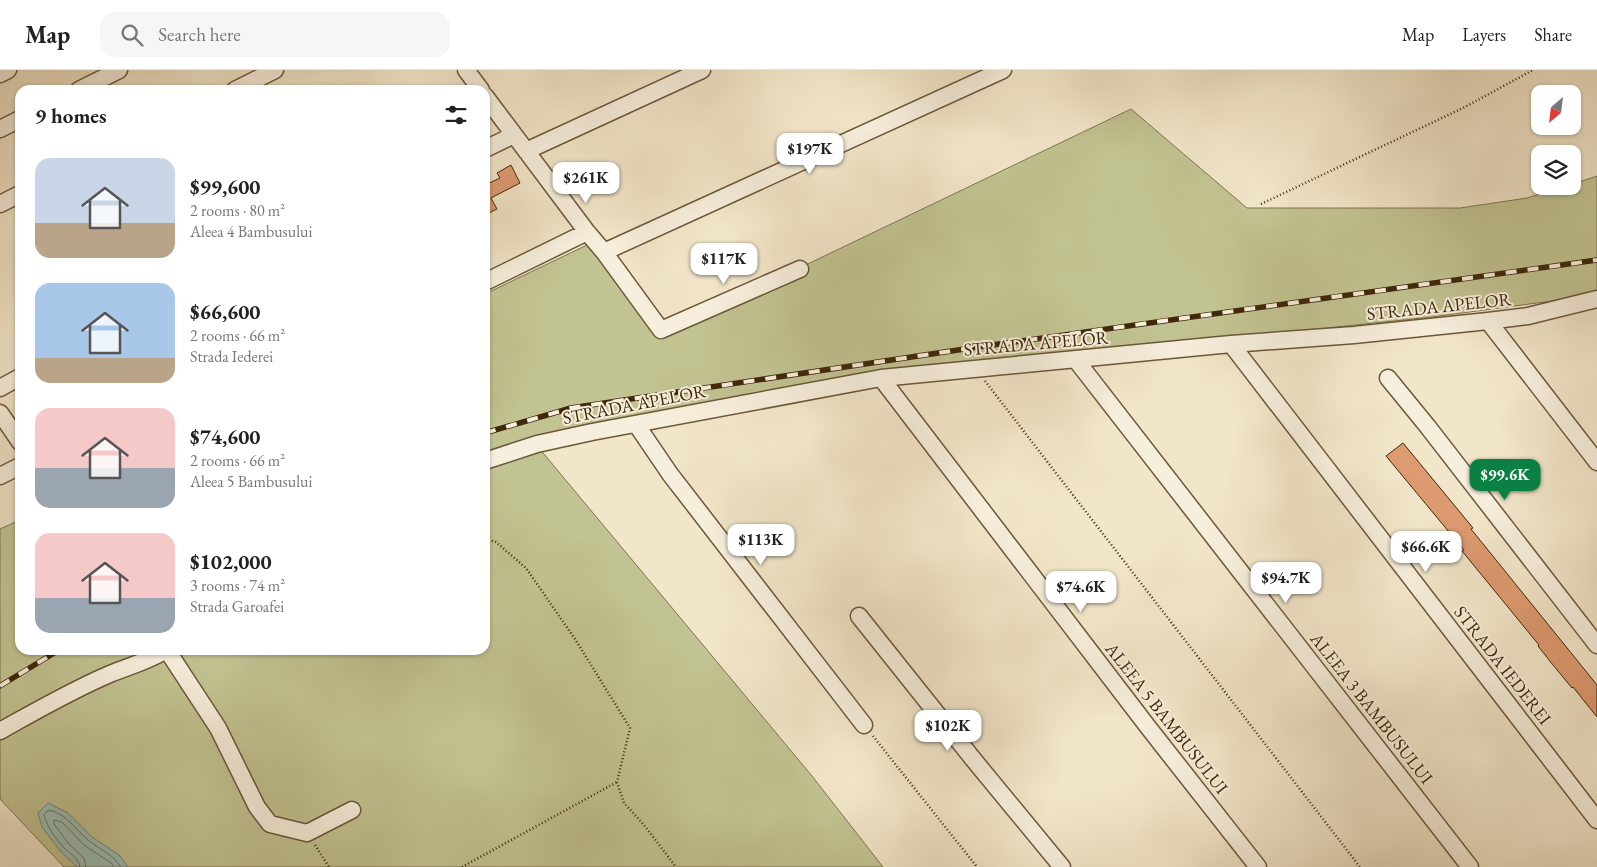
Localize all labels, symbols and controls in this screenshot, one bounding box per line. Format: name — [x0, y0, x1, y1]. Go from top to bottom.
search box — [100, 12, 450, 57]
text: Map — [25, 19, 70, 50]
icon: search — [118, 21, 146, 49]
text: Search here — [158, 22, 241, 47]
text: Map — [1402, 23, 1434, 46]
text: Layers — [1462, 23, 1506, 46]
text: Share — [1534, 23, 1572, 46]
north arrow — [1531, 85, 1581, 135]
map controls — [1531, 85, 1581, 195]
icon: filters — [442, 101, 470, 129]
text: 9 homes — [35, 102, 107, 129]
pin: $197K — [775, 132, 845, 175]
text: $197K — [788, 138, 832, 159]
button: layers — [1531, 145, 1581, 195]
pin: $261K — [551, 162, 621, 204]
text: $261K — [564, 167, 608, 188]
text: $99,600 — [190, 173, 260, 200]
icon: home — [75, 178, 135, 238]
text: 2 rooms · 80 m² — [190, 200, 285, 221]
text: Aleea 4 Bambusului — [190, 221, 312, 242]
pin: $117K — [689, 242, 759, 285]
text: $117K — [702, 248, 746, 269]
street label: STRADA APELOR — [1366, 287, 1513, 325]
text: $66,600 — [190, 298, 260, 325]
icon: home — [75, 303, 135, 363]
text: 2 rooms · 66 m² — [190, 325, 285, 346]
street label: STRADA APELOR — [963, 325, 1109, 361]
text: Strada Iederei — [190, 346, 273, 367]
street label: STRADA APELOR — [561, 379, 708, 429]
text: $74,600 — [190, 423, 260, 450]
icon: home — [75, 428, 135, 488]
text: 2 rooms · 66 m² — [190, 450, 285, 471]
pin: $99.6K — [1464, 458, 1546, 501]
text: $99.6K — [1481, 464, 1529, 485]
text: Aleea 5 Bambusului — [190, 471, 312, 492]
pin: $113K — [726, 524, 796, 566]
text: $113K — [739, 529, 783, 550]
pin: $66.6K — [1385, 530, 1467, 573]
text: $66.6K — [1402, 536, 1450, 557]
text: $102,000 — [190, 548, 272, 575]
icon: home — [75, 553, 135, 613]
pin: $94.7K — [1245, 562, 1327, 604]
text: $94.7K — [1262, 567, 1310, 588]
pin: $74.6K — [1040, 570, 1122, 613]
text: 3 rooms · 74 m² — [190, 575, 285, 596]
text: $74.6K — [1057, 576, 1105, 597]
text: Strada Garoafei — [190, 596, 284, 617]
street label: STRADA IEDEREI — [1449, 601, 1557, 729]
street label: ALEEA 3 BAMBUSULUI — [1305, 627, 1438, 788]
street label: ALEEA 5 BAMBUSULUI — [1100, 637, 1233, 798]
pin: $102K — [913, 710, 983, 752]
text: $102K — [926, 715, 970, 736]

